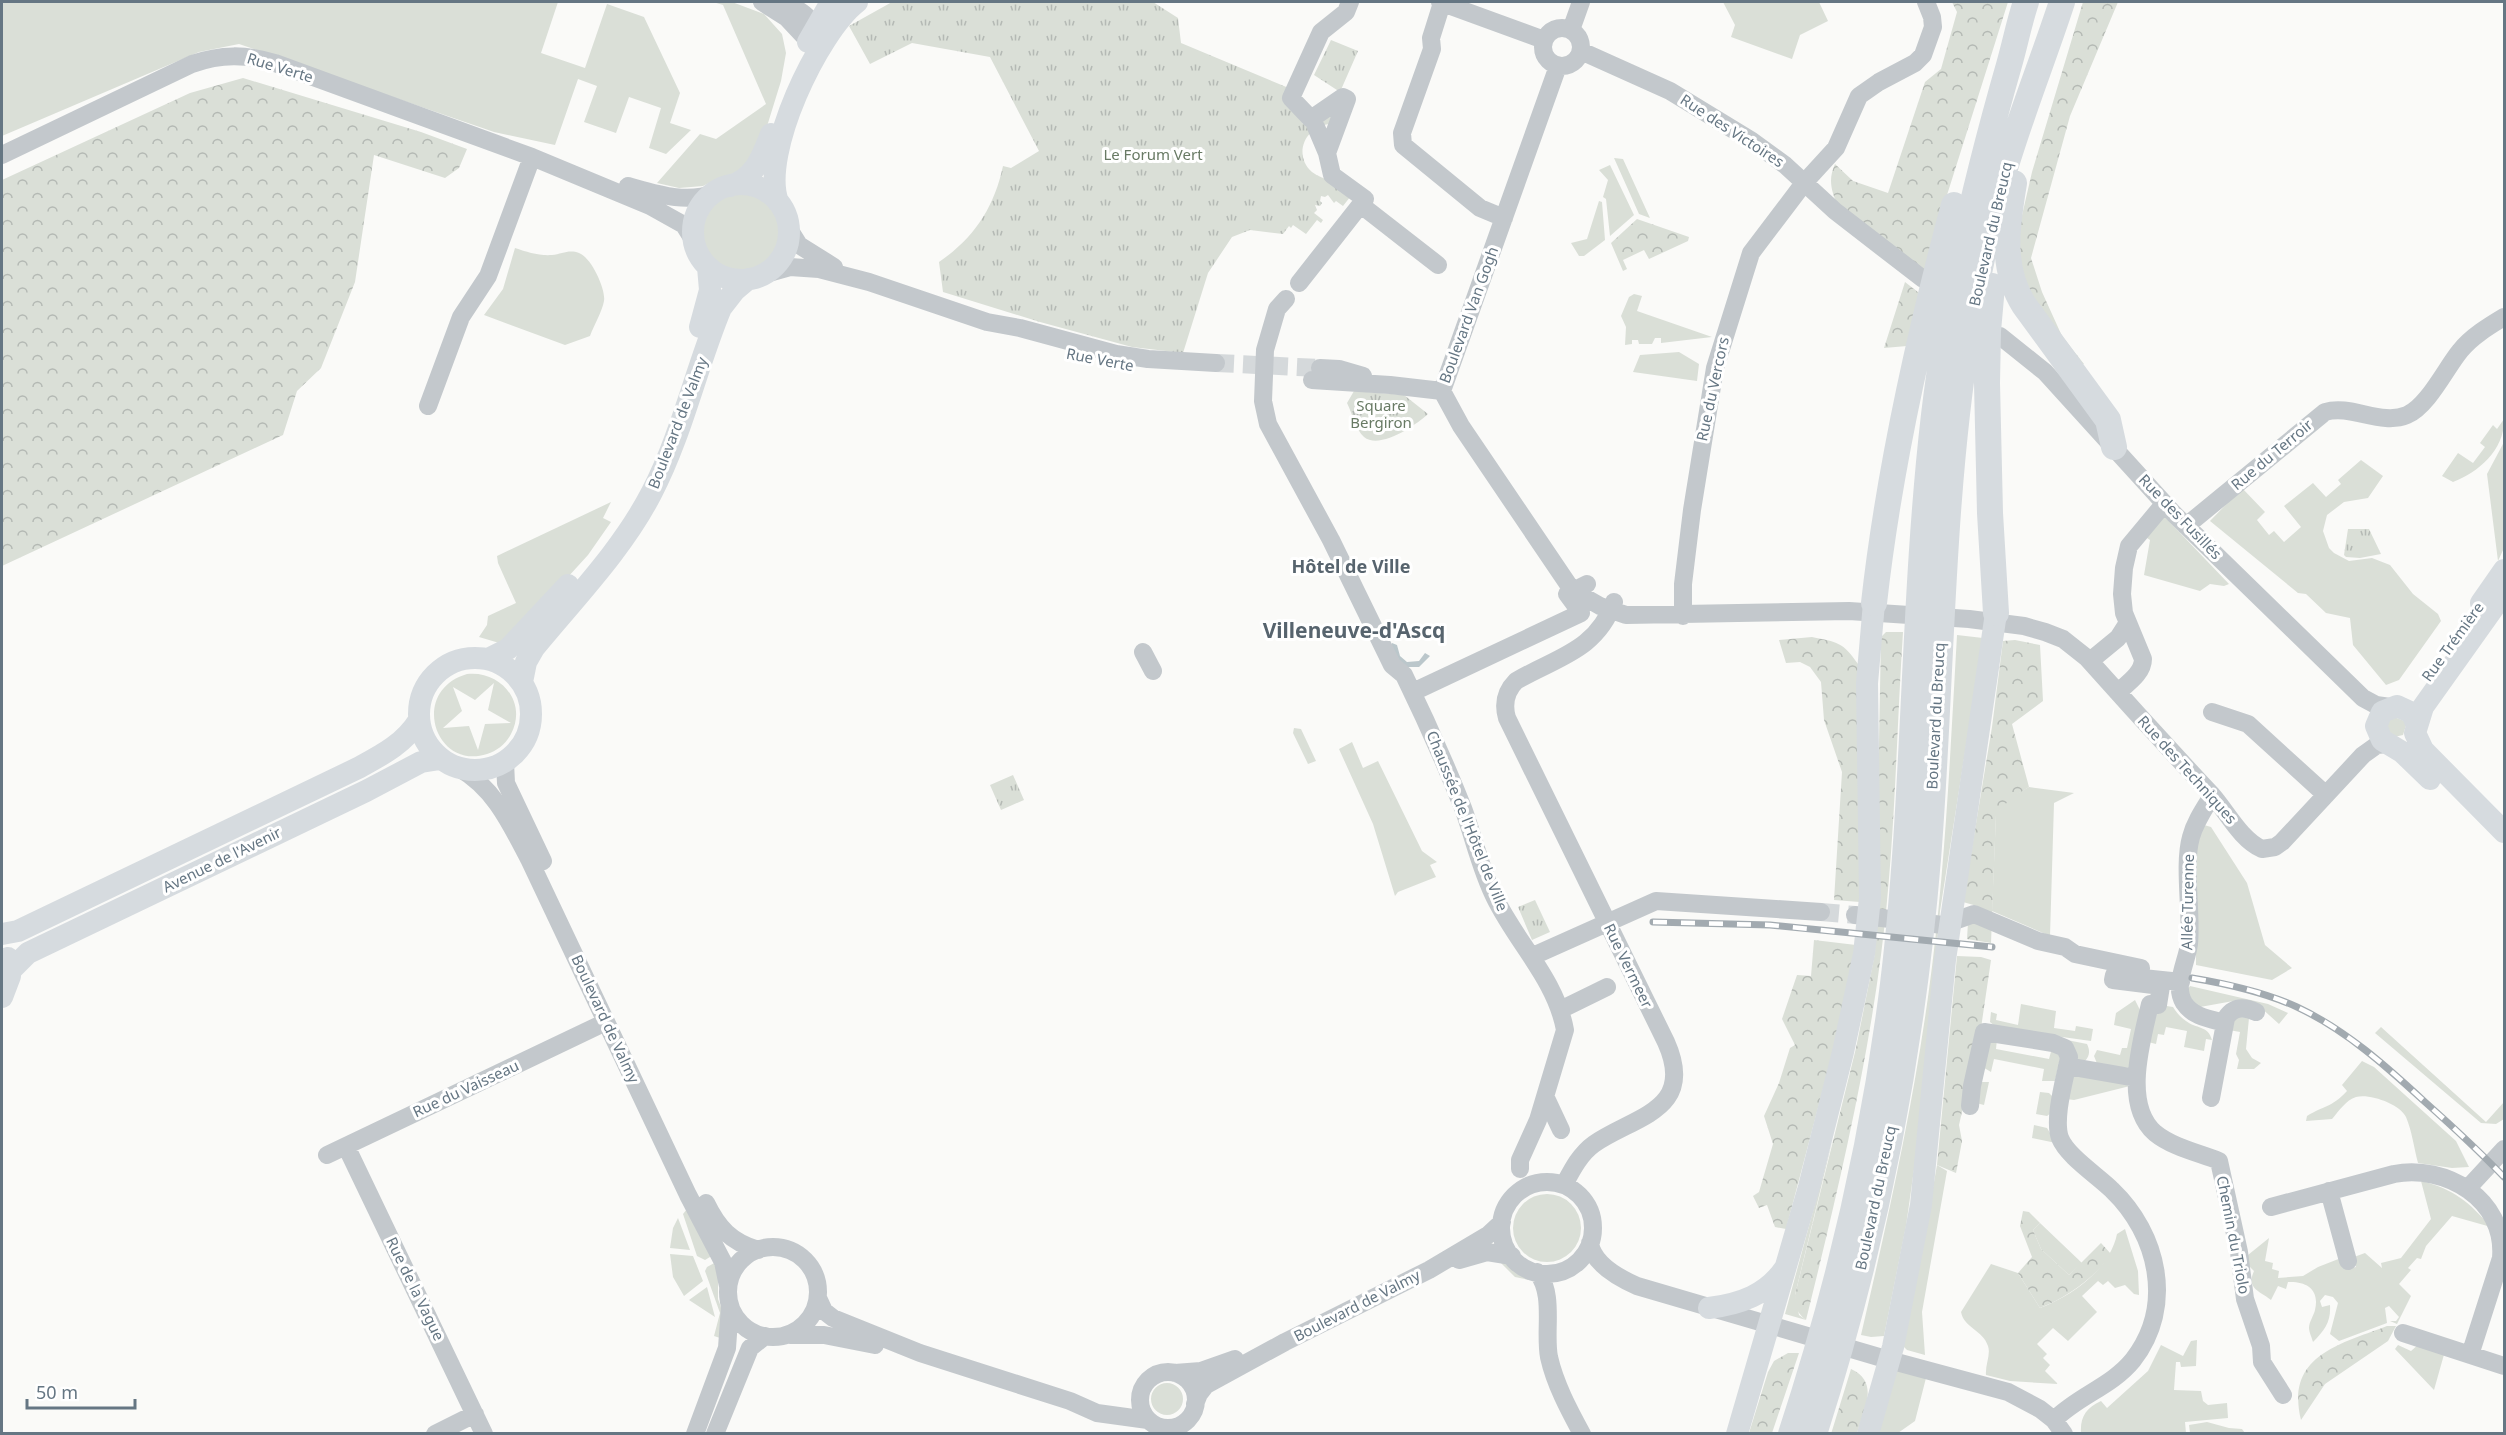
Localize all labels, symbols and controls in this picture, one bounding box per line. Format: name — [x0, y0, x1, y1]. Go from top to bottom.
street label: Rue Verte — [245, 48, 316, 87]
street label: Rue des Victoires — [1677, 89, 1788, 171]
park label: Le Forum Vert — [1103, 144, 1203, 164]
street label: Boulevard du Breucq — [1964, 160, 2016, 308]
street label: Boulevard Van Gogh — [1434, 244, 1502, 386]
street label: Rue du Vercors — [1691, 335, 1733, 443]
street label: Rue Verte — [1065, 343, 1136, 375]
street label: Boulevard de Valmy — [643, 354, 712, 491]
park label: Square Bergiron — [1350, 395, 1412, 432]
street label: Rue du Terroir — [2226, 414, 2316, 494]
street label: Rue des Fusillés — [2135, 469, 2227, 563]
district label: Hôtel de Ville — [1292, 554, 1410, 578]
street label: Rue Trémière — [2417, 598, 2488, 685]
district label: Villeneuve-d'Ascq — [1263, 616, 1445, 644]
street label: Boulevard du Breucq — [1921, 642, 1949, 790]
street label: Rue des Techniques — [2134, 711, 2242, 828]
street label: Chaussée de l'Hôtel de Ville — [1423, 727, 1513, 914]
street label: Avenue de l'Avenir — [159, 822, 284, 896]
street label: Allée Turenne — [2176, 854, 2198, 950]
street label: Rue Vermeer — [1600, 920, 1658, 1011]
street label: Boulevard de Valmy — [567, 951, 645, 1086]
street label: Rue du Vaisseau — [409, 1055, 522, 1121]
street label: Boulevard du Breucq — [1850, 1124, 1900, 1272]
street label: Chemin du Triolo — [2213, 1174, 2255, 1296]
street label: Rue de la Vague — [382, 1233, 450, 1344]
street label: Boulevard de Valmy — [1290, 1264, 1424, 1346]
scale bar — [27, 1372, 135, 1410]
text: 50 m — [36, 1380, 78, 1404]

